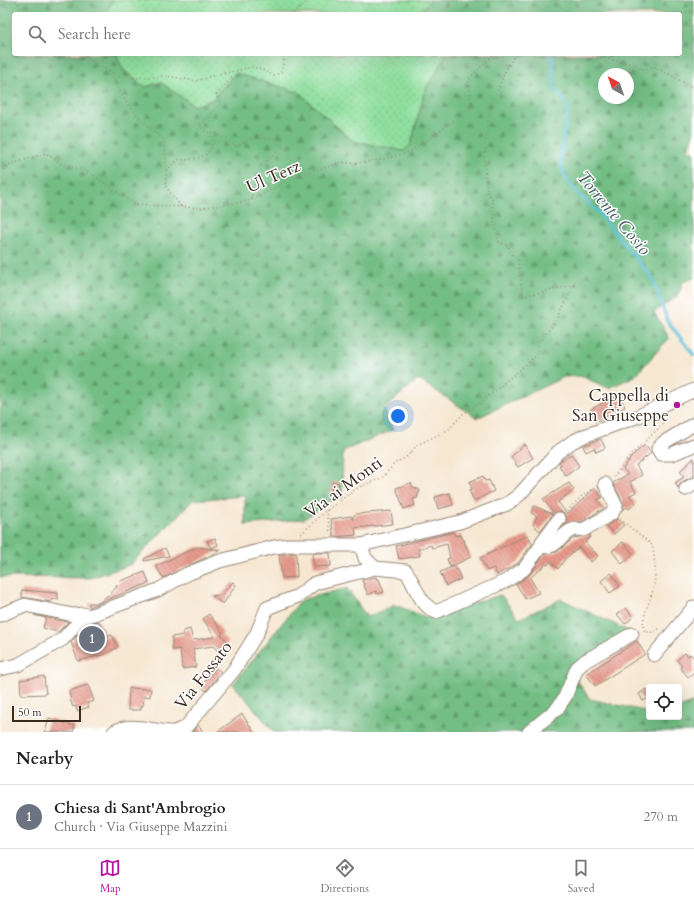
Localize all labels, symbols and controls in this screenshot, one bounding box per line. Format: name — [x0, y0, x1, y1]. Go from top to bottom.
search box — [12, 12, 682, 56]
icon: search — [26, 23, 48, 45]
text: Search here — [58, 24, 131, 44]
north arrow — [598, 68, 634, 104]
street label: Ul Terz — [243, 154, 304, 199]
water label: Torrente Cosio — [571, 166, 656, 261]
place label: Cappella di San Giuseppe — [572, 384, 669, 427]
marker: Cappella di San Giuseppe — [672, 400, 682, 410]
your location — [388, 406, 408, 426]
street label: Via ai Monti — [300, 451, 387, 523]
pin: 1 — [79, 624, 105, 654]
street label: Via Fossato — [169, 636, 237, 714]
map controls — [646, 684, 682, 720]
button: locate — [646, 684, 682, 720]
scale bar — [12, 704, 81, 723]
text: 50 m — [18, 705, 42, 720]
text: Nearby — [16, 747, 73, 770]
text: Chiesa di Sant'Ambrogio — [54, 798, 225, 818]
text: 1 — [26, 808, 32, 826]
text: 270 m — [644, 808, 678, 826]
text: Church · Via Giuseppe Mazzini — [54, 818, 227, 836]
tab: Map — [99, 857, 121, 896]
tab: Directions — [320, 857, 369, 896]
tab: Saved — [568, 857, 595, 896]

